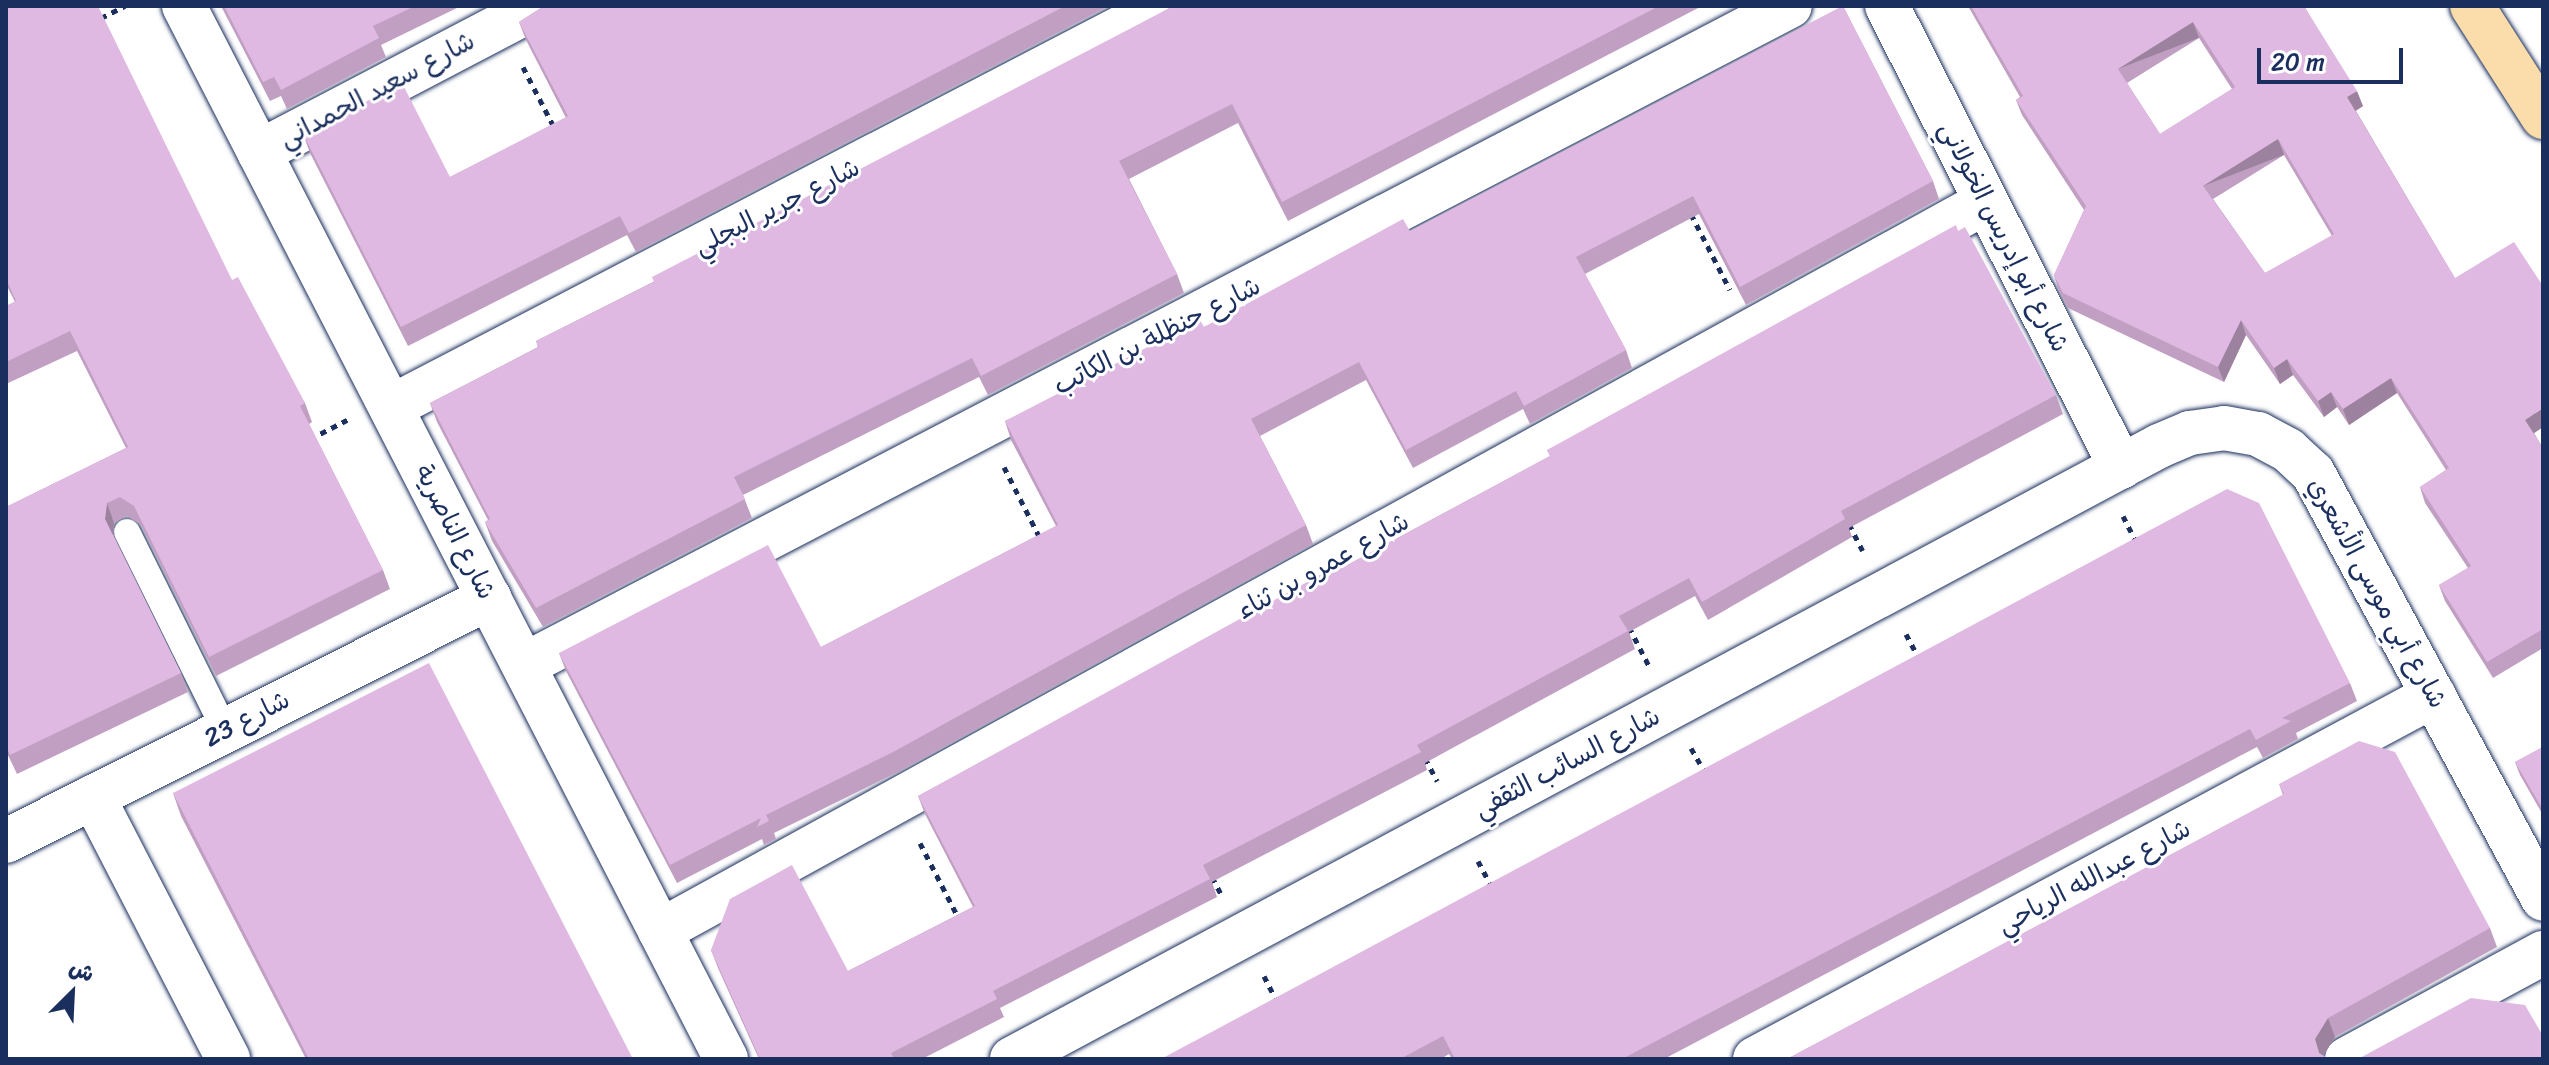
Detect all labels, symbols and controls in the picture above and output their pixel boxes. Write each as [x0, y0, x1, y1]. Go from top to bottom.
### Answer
street label: شارع سعيد الحمداني [274, 25, 480, 155]
scale bar [2261, 32, 2407, 82]
text: 20 m [2271, 41, 2325, 83]
street label: شارع أبو إدريس الخولاني [1932, 117, 2076, 357]
street label: شارع جرير البجلي [689, 152, 865, 262]
street label: شارع حنظلة بن الكاتب [1048, 270, 1266, 402]
street label: شارع الناصرية [408, 459, 502, 605]
street label: شارع أبي موسى الأشعري [2301, 472, 2453, 714]
street label: شارع عمرو بن ثناء [1231, 506, 1415, 626]
street label: شارع 23 [199, 684, 295, 754]
street label: شارع السائب الثقفي [1469, 701, 1665, 825]
street label: شارع عبدالله الرياحي [1992, 813, 2196, 941]
text: ش [63, 948, 101, 993]
north arrow [32, 953, 112, 1033]

